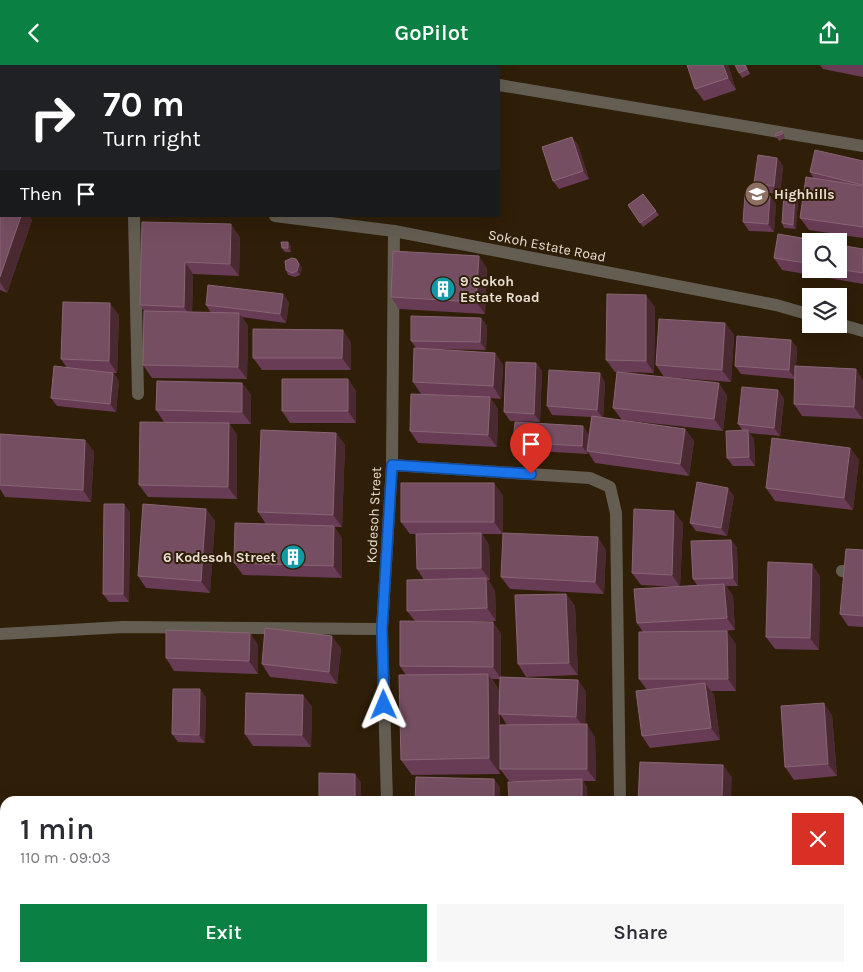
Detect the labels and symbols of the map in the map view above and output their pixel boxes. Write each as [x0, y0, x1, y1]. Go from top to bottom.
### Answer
school or university icon: Highhills [744, 181, 770, 207]
place label: Highhills [774, 186, 835, 203]
street label: Sokoh Estate Road [487, 226, 607, 266]
place label: 9 Sokoh Estate Road [460, 273, 540, 306]
building icon: 9 Sokoh Estate Road [430, 276, 456, 302]
pin [510, 423, 552, 474]
street label: Kodesoh Street [363, 466, 385, 564]
building icon: 6 Kodesoh Street [280, 544, 306, 570]
place label: 6 Kodesoh Street [163, 549, 276, 566]
position arrow [357, 678, 409, 730]

